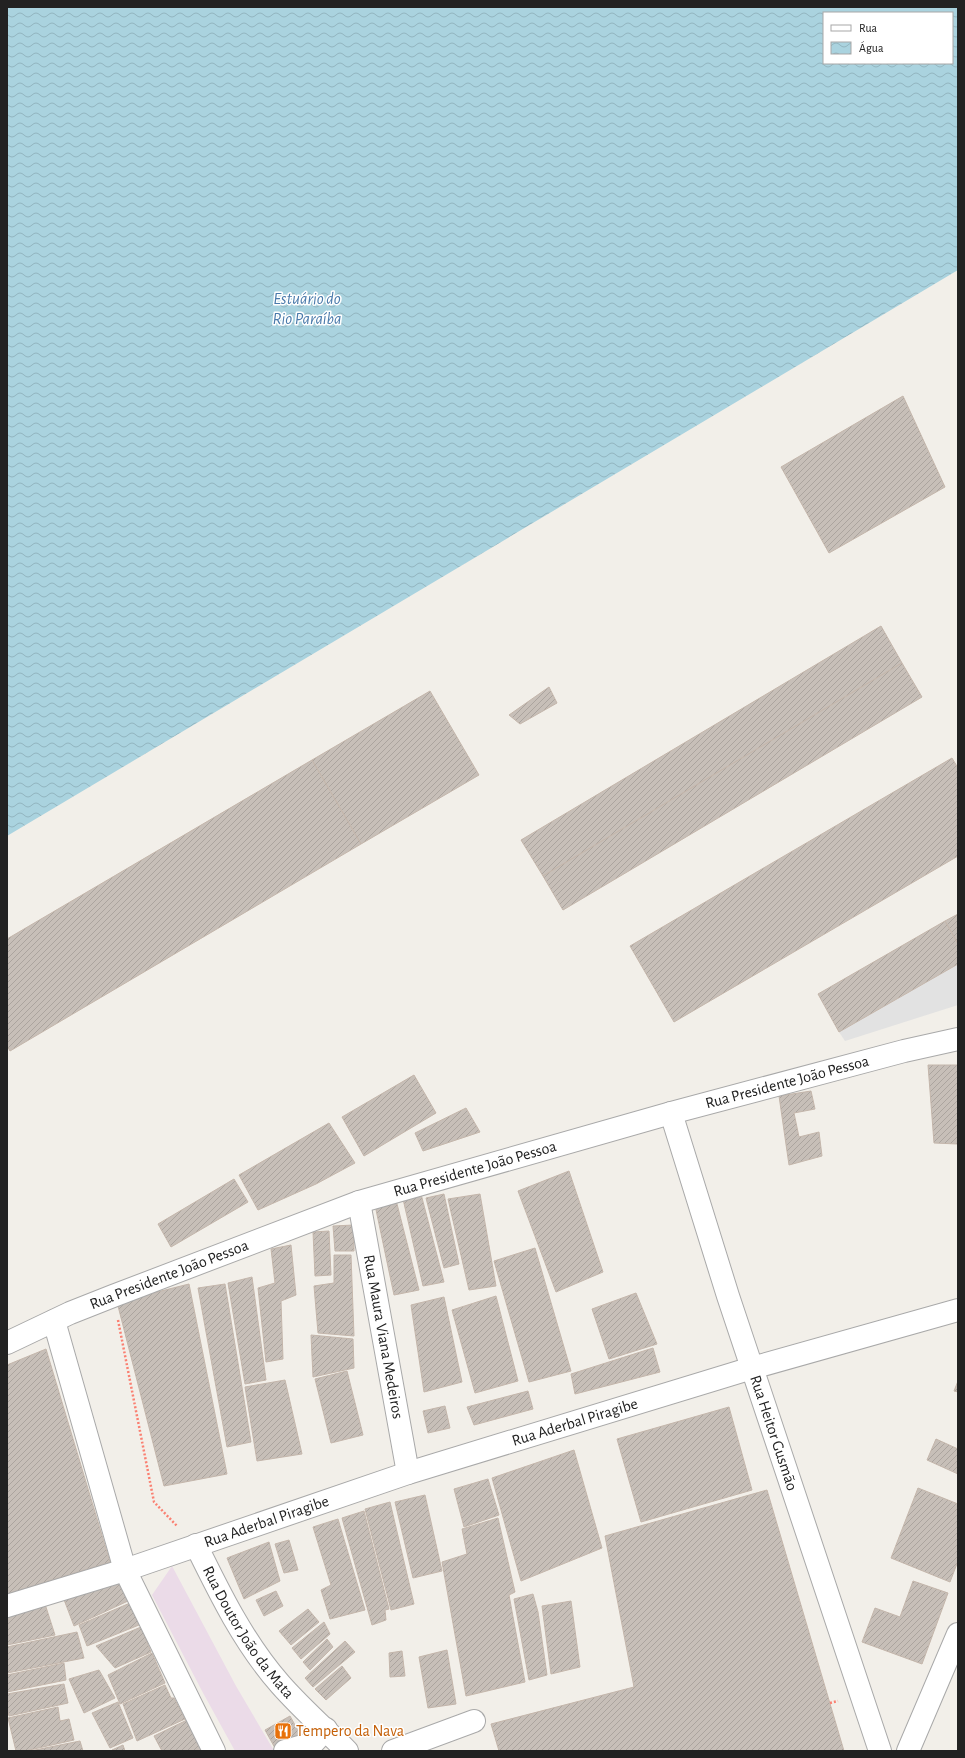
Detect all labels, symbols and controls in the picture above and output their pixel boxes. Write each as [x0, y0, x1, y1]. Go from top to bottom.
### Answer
legend [823, 12, 953, 64]
text: Rua [859, 22, 878, 34]
text: Água [859, 41, 884, 54]
water label: Estuário do Rio Paraíba [272, 290, 342, 327]
street label: Rua Presidente João Pessoa [704, 1053, 871, 1112]
street label: Rua Presidente João Pessoa [392, 1138, 558, 1200]
street label: Rua Presidente João Pessoa [87, 1237, 251, 1312]
street label: Rua Maura Viana Medeiros [361, 1254, 406, 1420]
street label: Rua Heitor Gusmão [747, 1373, 800, 1493]
street label: Rua Aderbal Piragibe [510, 1395, 640, 1449]
street label: Rua Aderbal Piragibe [202, 1493, 331, 1550]
street label: Rua Doutor João da Mata [200, 1564, 297, 1702]
restaurant icon: Tempero da Nava [273, 1721, 293, 1741]
place label: Tempero da Nava [296, 1723, 404, 1739]

